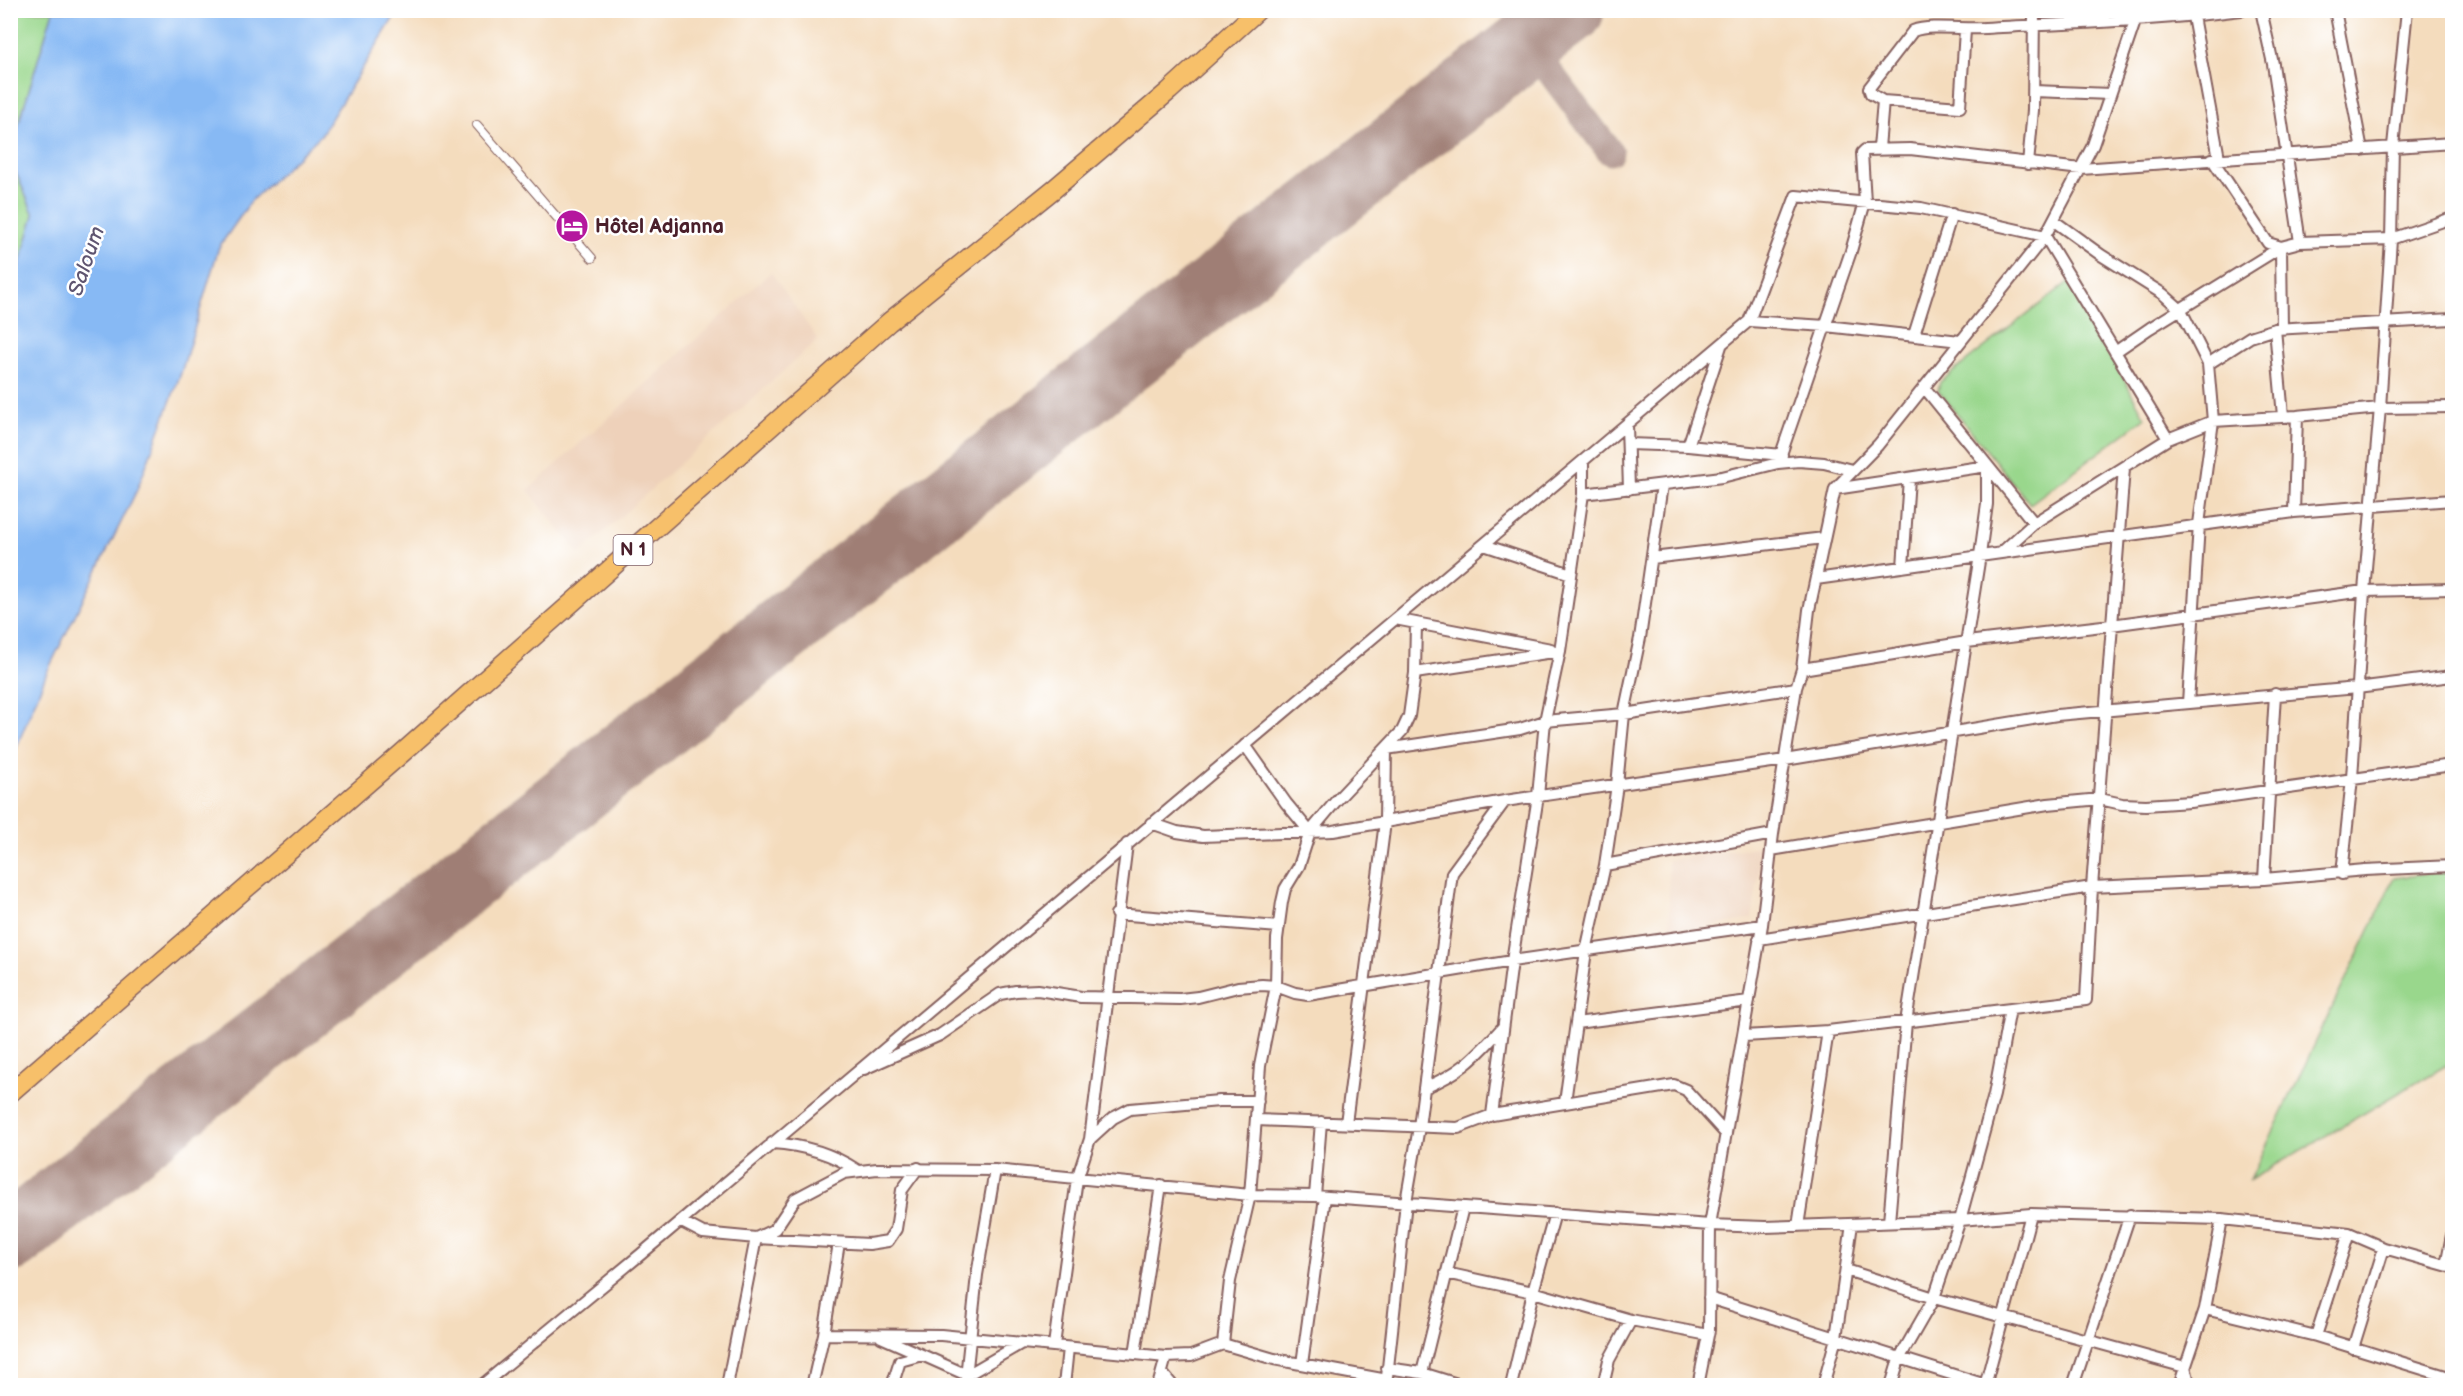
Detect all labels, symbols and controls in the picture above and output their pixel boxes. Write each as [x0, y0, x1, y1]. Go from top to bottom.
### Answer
hotel icon: Hôtel Adjanna [554, 208, 590, 244]
place label: Hôtel Adjanna [595, 215, 724, 239]
water label: Saloum [63, 223, 110, 299]
road number: N 1 [614, 535, 652, 565]

